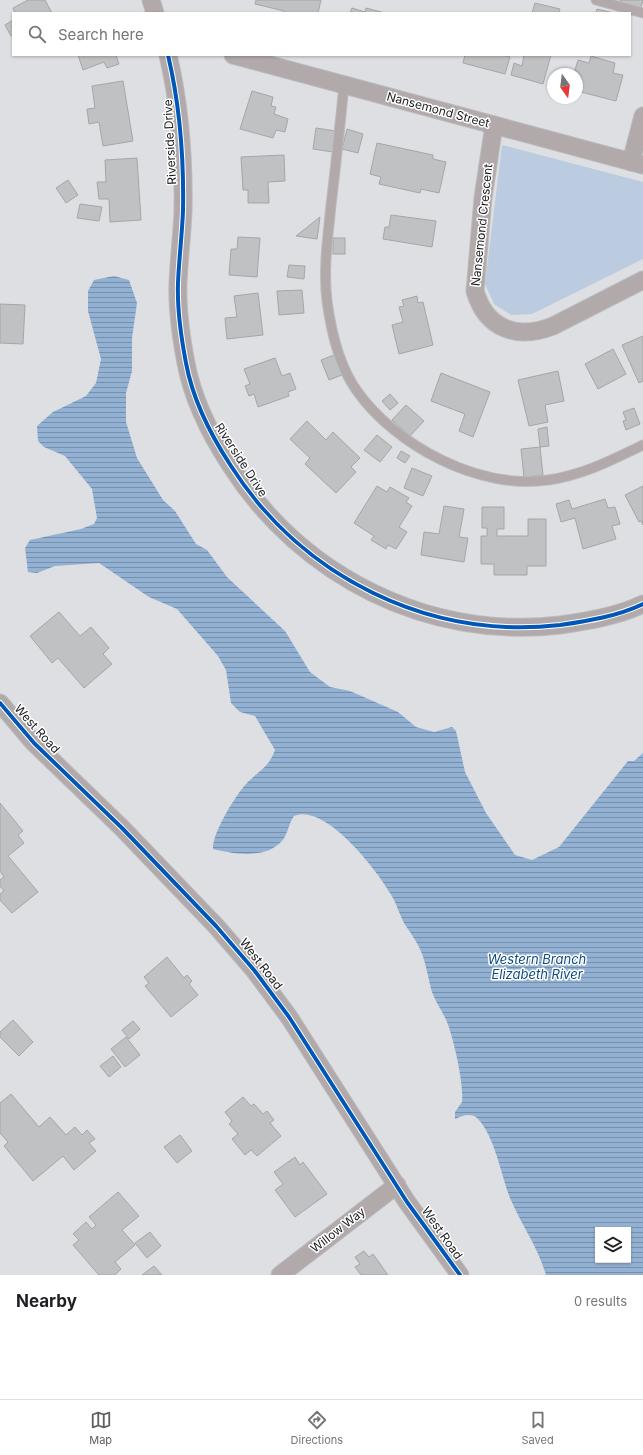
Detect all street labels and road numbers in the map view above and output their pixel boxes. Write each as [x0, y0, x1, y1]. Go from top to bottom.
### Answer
street label: Nansemond Street [385, 89, 491, 130]
street label: Riverside Drive [160, 99, 179, 185]
street label: Nansemond Crescent [468, 163, 495, 287]
street label: Riverside Drive [212, 420, 271, 500]
street label: West Road [11, 701, 63, 756]
street label: West Road [237, 935, 286, 992]
street label: Willow Way [307, 1203, 368, 1256]
street label: West Road [419, 1204, 466, 1262]

